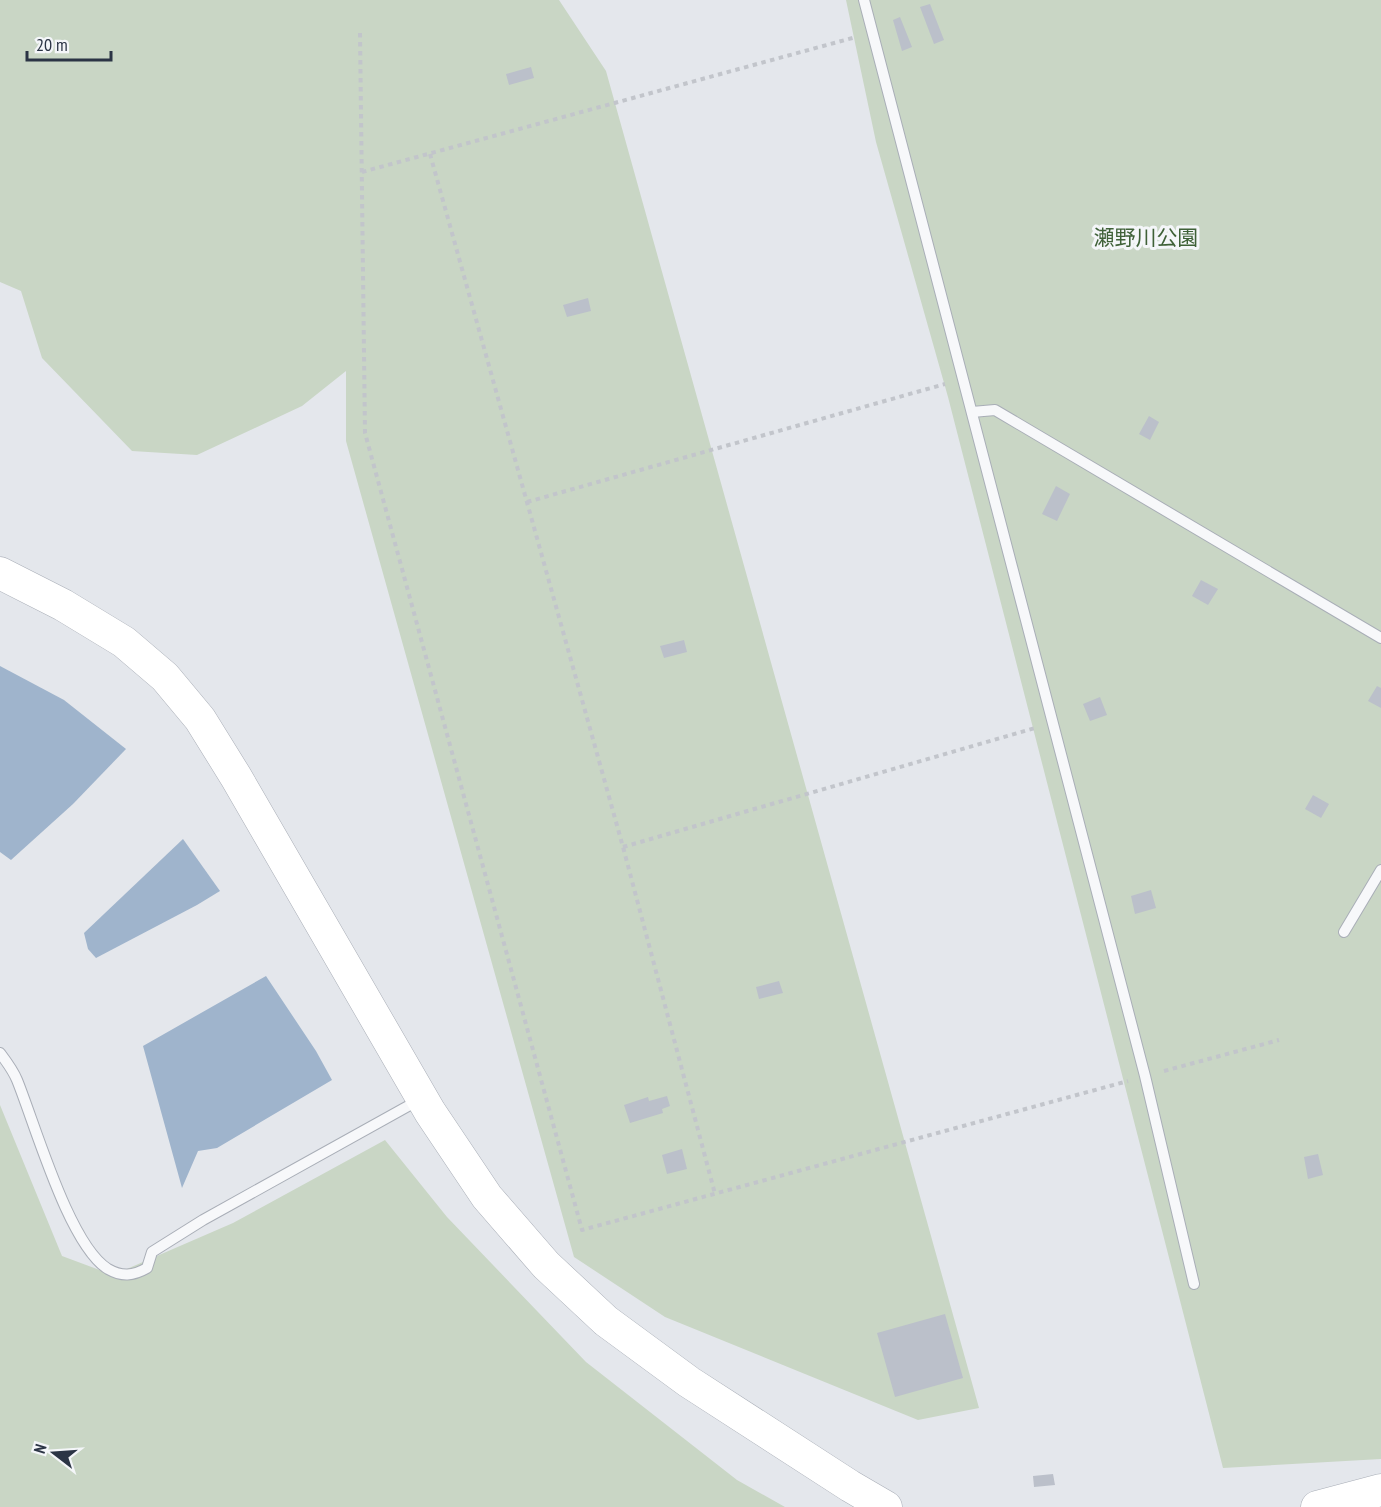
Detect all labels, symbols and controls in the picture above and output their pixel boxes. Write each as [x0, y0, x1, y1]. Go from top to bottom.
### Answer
scale bar [27, 24, 111, 62]
text: 20 m [36, 33, 68, 56]
park label: 瀬野川公園 [1094, 224, 1199, 251]
north arrow [24, 1423, 84, 1483]
text: N [29, 1442, 50, 1456]

